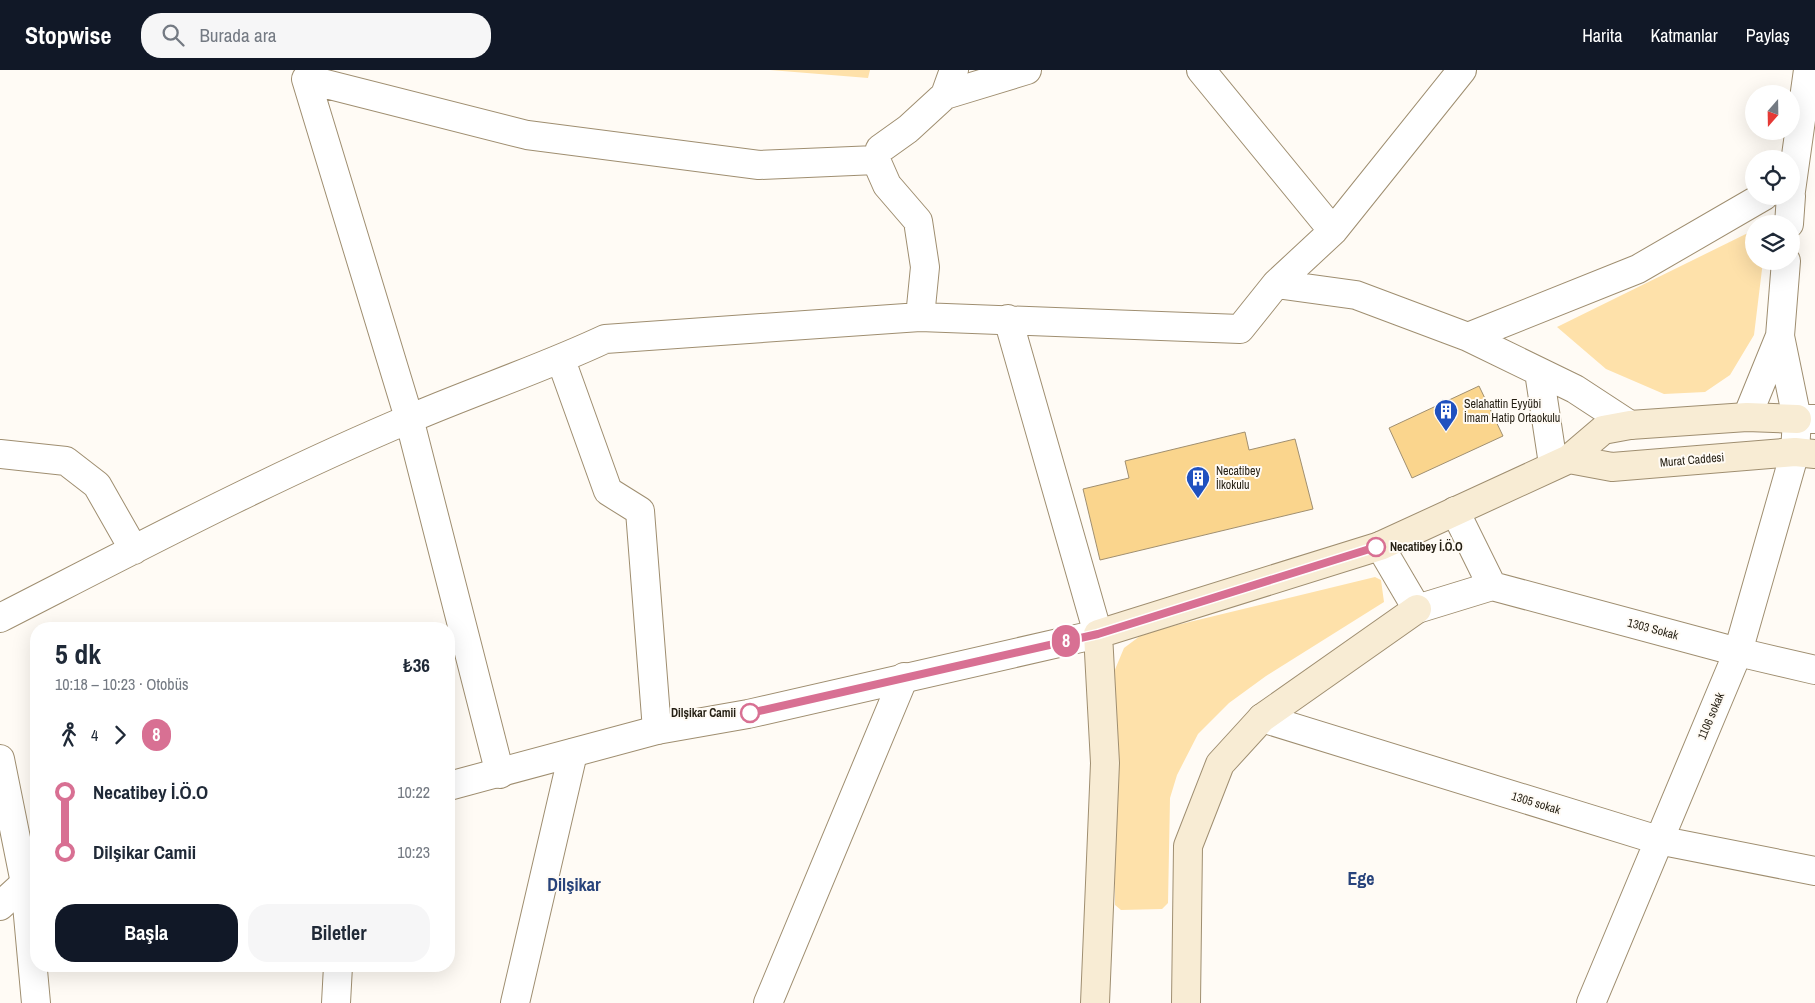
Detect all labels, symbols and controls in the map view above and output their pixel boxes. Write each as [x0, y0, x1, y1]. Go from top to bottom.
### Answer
search box [141, 13, 491, 58]
text: Stopwise [25, 19, 111, 51]
icon: search [159, 21, 187, 49]
text: Burada ara [199, 22, 277, 48]
text: Harita [1582, 23, 1622, 48]
text: Katmanlar [1650, 23, 1718, 48]
text: Paylaş [1746, 23, 1790, 48]
north arrow [1745, 85, 1800, 140]
map controls [1745, 85, 1800, 270]
button: locate [1745, 150, 1800, 205]
button: layers [1745, 215, 1800, 270]
place label: Selahattin Eyyübi İmam Hatip Ortaokulu [1464, 396, 1560, 426]
building icon: Selahattin Eyyübi İmam Hatip Ortaokulu [1433, 398, 1459, 432]
street label: Murat Caddesi [1659, 449, 1725, 471]
place label: Necatibey İlkokulu [1216, 463, 1260, 493]
building icon: Necatibey İlkokulu [1185, 465, 1211, 499]
marker: Necatibey İ.Ö.O [1366, 537, 1386, 557]
place label: Necatibey İ.Ö.O [1390, 538, 1463, 555]
street label: 1303 Sokak [1626, 615, 1680, 643]
line badge: 8 [1050, 625, 1082, 657]
text: 8 [1062, 628, 1070, 653]
text: 5 dk [55, 635, 101, 673]
text: ₺36 [403, 652, 430, 678]
text: 10:18 – 10:23 · Otobüs [55, 673, 189, 695]
street label: 1106 sokak [1694, 690, 1728, 742]
marker: Dilşikar Camii [740, 703, 760, 723]
place label: Dilşikar Camii [671, 705, 736, 721]
icon: walk [55, 721, 83, 749]
icon: forward [106, 721, 134, 749]
text: 8 [152, 722, 161, 747]
text: 4 [91, 724, 98, 746]
text: Necatibey İ.Ö.O [93, 779, 208, 805]
text: 10:22 [397, 781, 430, 803]
street label: 1305 sokak [1510, 788, 1562, 818]
text: Dilşikar Camii [93, 839, 196, 865]
text: 10:23 [397, 841, 430, 863]
district label: Ege [1347, 866, 1375, 891]
district label: Dilşikar [547, 872, 601, 897]
button: Başla [55, 904, 238, 962]
button: Biletler [248, 904, 430, 962]

